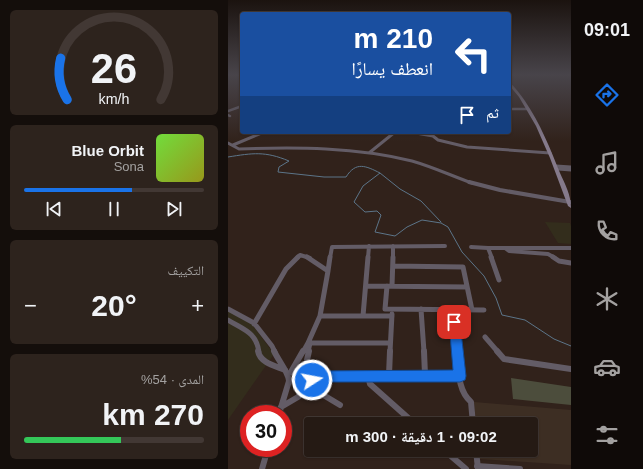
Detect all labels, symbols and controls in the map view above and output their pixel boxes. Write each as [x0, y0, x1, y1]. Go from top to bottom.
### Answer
text: 09:01 [584, 20, 630, 40]
text: 210 m [354, 23, 433, 54]
icon: left [447, 28, 499, 80]
text: 26 [91, 45, 137, 92]
text: انعطف يسارًا [351, 59, 433, 79]
icon: directions [593, 81, 621, 109]
text: km/h [99, 91, 130, 107]
icon: arrive [456, 104, 478, 126]
text: ثم [486, 104, 499, 121]
text: Blue Orbit [71, 142, 144, 159]
icon: music [593, 149, 621, 177]
text: Sona [114, 159, 144, 174]
icon: previous [43, 198, 65, 220]
icon: pause [103, 198, 125, 220]
icon: next [163, 198, 185, 220]
icon: phone [593, 217, 621, 245]
text: التكييف [168, 263, 204, 278]
icon: climate [593, 285, 621, 313]
text: 20° [91, 289, 137, 322]
text: − [24, 293, 37, 318]
text: + [191, 293, 204, 318]
pin [437, 305, 471, 339]
icon: arrive [443, 311, 465, 333]
icon: car [593, 353, 621, 381]
position arrow [291, 359, 333, 401]
text: المدى · 54% [141, 372, 204, 387]
text: 270 km [102, 398, 204, 431]
speed limit sign: 30 [240, 405, 292, 457]
icon: filters [593, 421, 621, 449]
text: 09:02 · 1 دقيقة · 300 m [345, 428, 497, 445]

